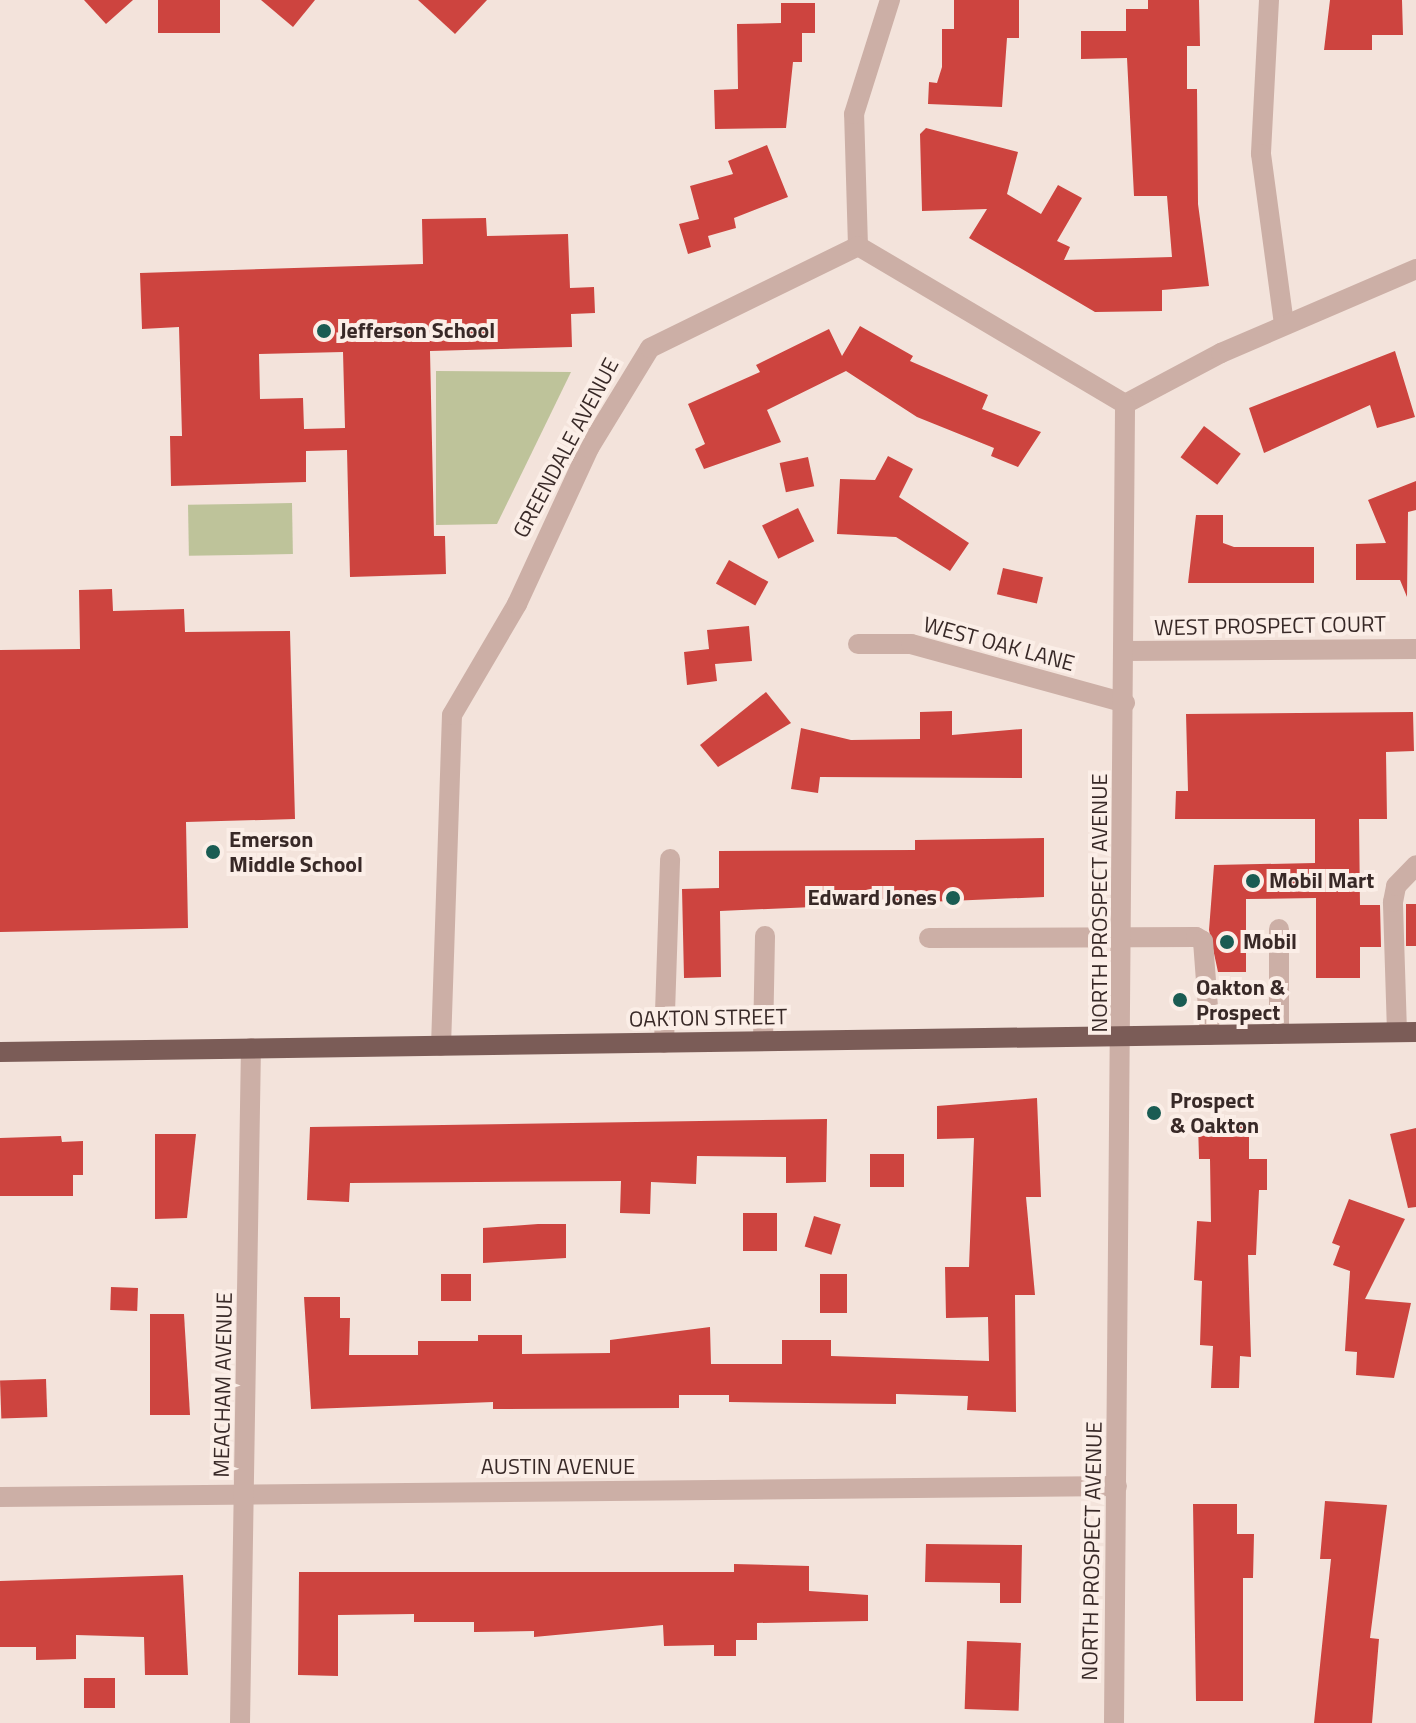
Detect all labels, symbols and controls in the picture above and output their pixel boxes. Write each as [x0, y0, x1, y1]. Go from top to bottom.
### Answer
place label: Jefferson School [340, 318, 495, 344]
marker: Jefferson School [315, 322, 333, 340]
street label: GREENDALE AVENUE [508, 354, 624, 542]
street label: WEST OAK LANE [921, 611, 1077, 677]
street label: WEST PROSPECT COURT [1154, 611, 1386, 641]
street label: NORTH PROSPECT AVENUE [1087, 773, 1113, 1033]
place label: Emerson Middle School [229, 826, 363, 878]
marker: Emerson Middle School [204, 843, 222, 861]
place label: Mobil Mart [1269, 868, 1374, 894]
marker: Mobil Mart [1244, 872, 1262, 890]
place label: Edward Jones [808, 885, 937, 911]
marker: Edward Jones [944, 889, 962, 907]
place label: Mobil [1243, 929, 1297, 955]
marker: Mobil [1218, 933, 1236, 951]
place label: Oakton & Prospect [1196, 974, 1285, 1026]
marker: Oakton & Prospect [1171, 991, 1189, 1009]
street label: OAKTON STREET [629, 1003, 787, 1033]
place label: Prospect & Oakton [1170, 1087, 1259, 1138]
marker: Prospect & Oakton [1145, 1104, 1163, 1122]
street label: MEACHAM AVENUE [208, 1292, 238, 1478]
street label: NORTH PROSPECT AVENUE [1077, 1421, 1107, 1681]
street label: AUSTIN AVENUE [481, 1454, 635, 1480]

